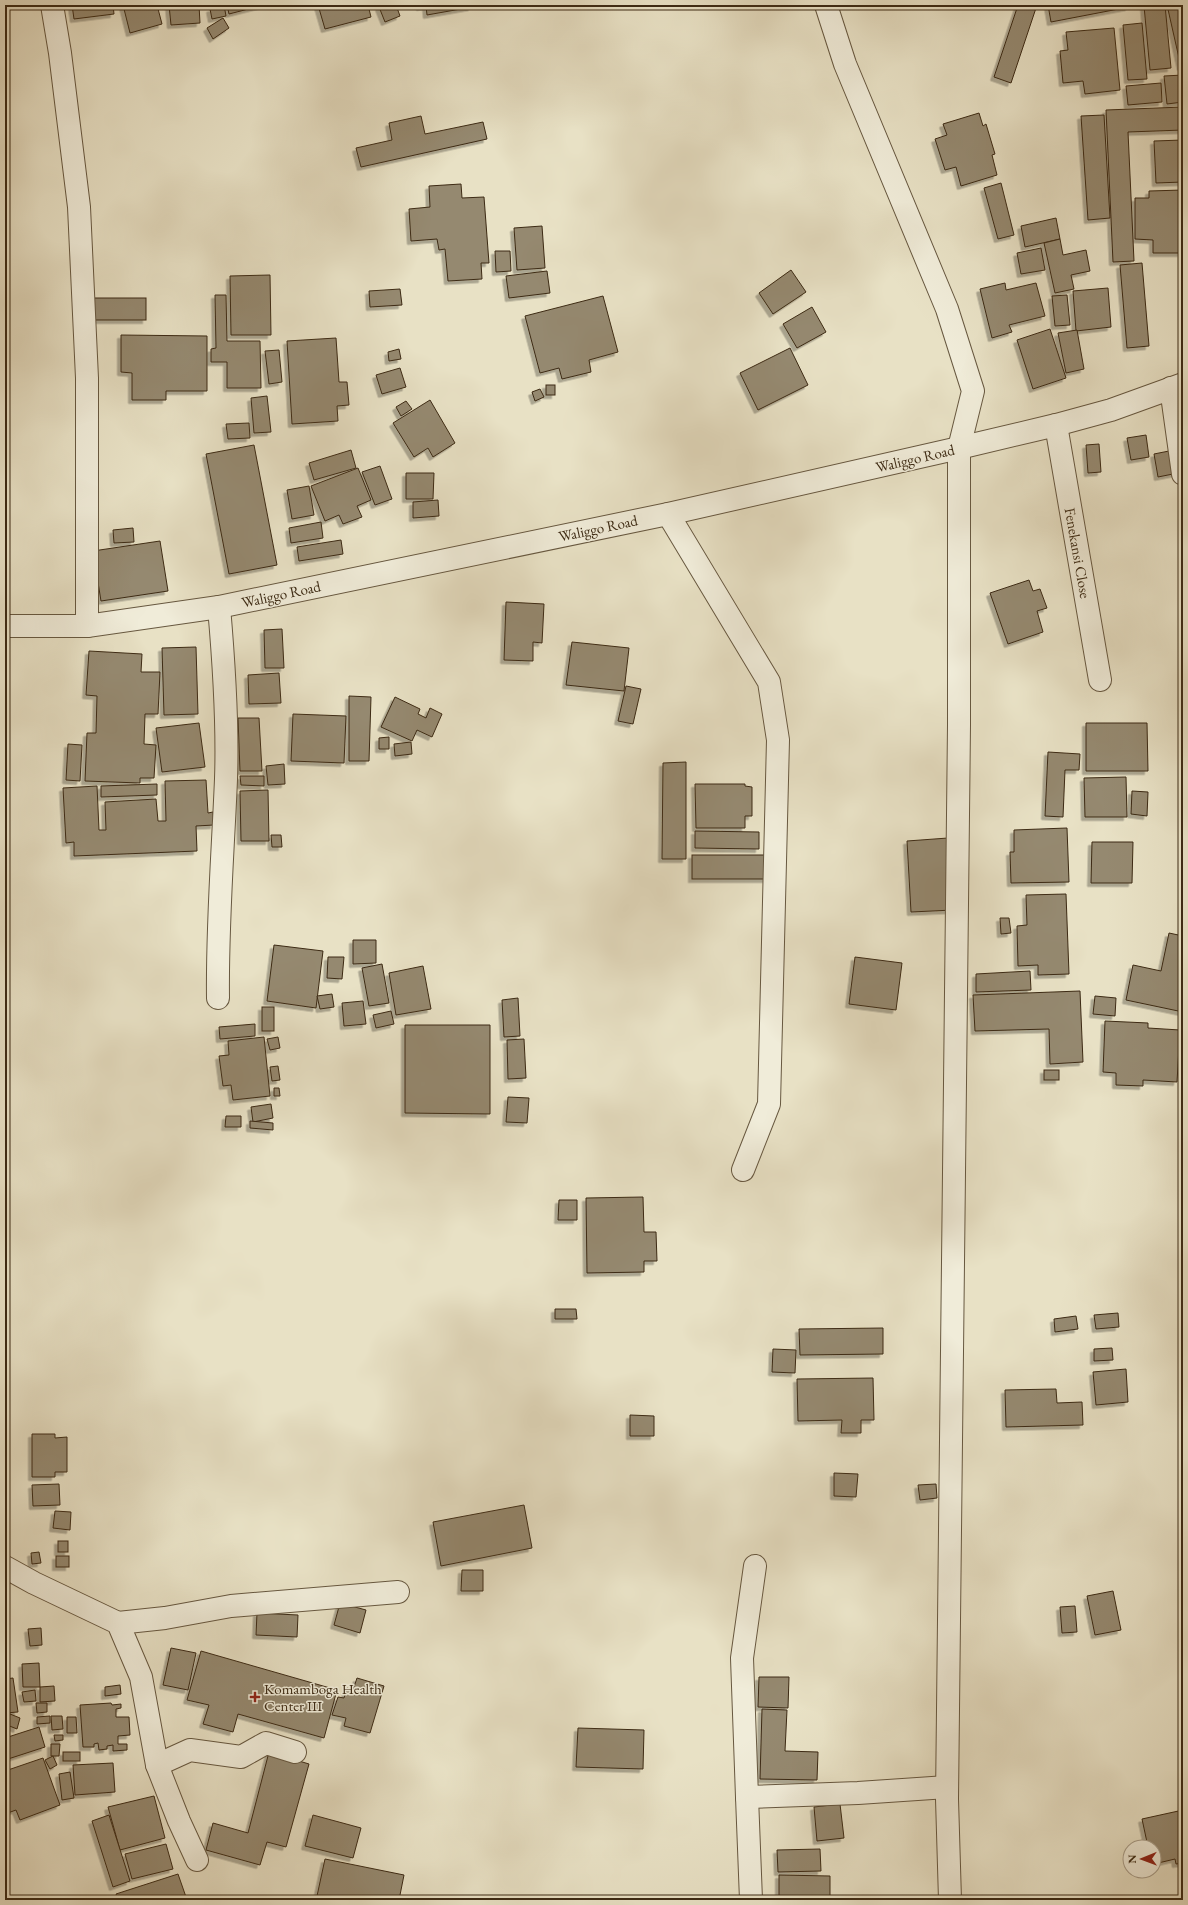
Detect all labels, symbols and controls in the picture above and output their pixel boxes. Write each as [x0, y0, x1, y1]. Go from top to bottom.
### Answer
street label: Waliggo Road [874, 440, 957, 476]
street label: Fenekansi Close [1061, 506, 1095, 600]
street label: Waliggo Road [557, 510, 640, 546]
street label: Waliggo Road [240, 576, 323, 612]
place label: Komamboga Health Center III [264, 1679, 382, 1715]
marker: Komamboga Health Center III [249, 1691, 261, 1703]
north arrow [1122, 1839, 1162, 1879]
text: N [1125, 1855, 1139, 1864]

